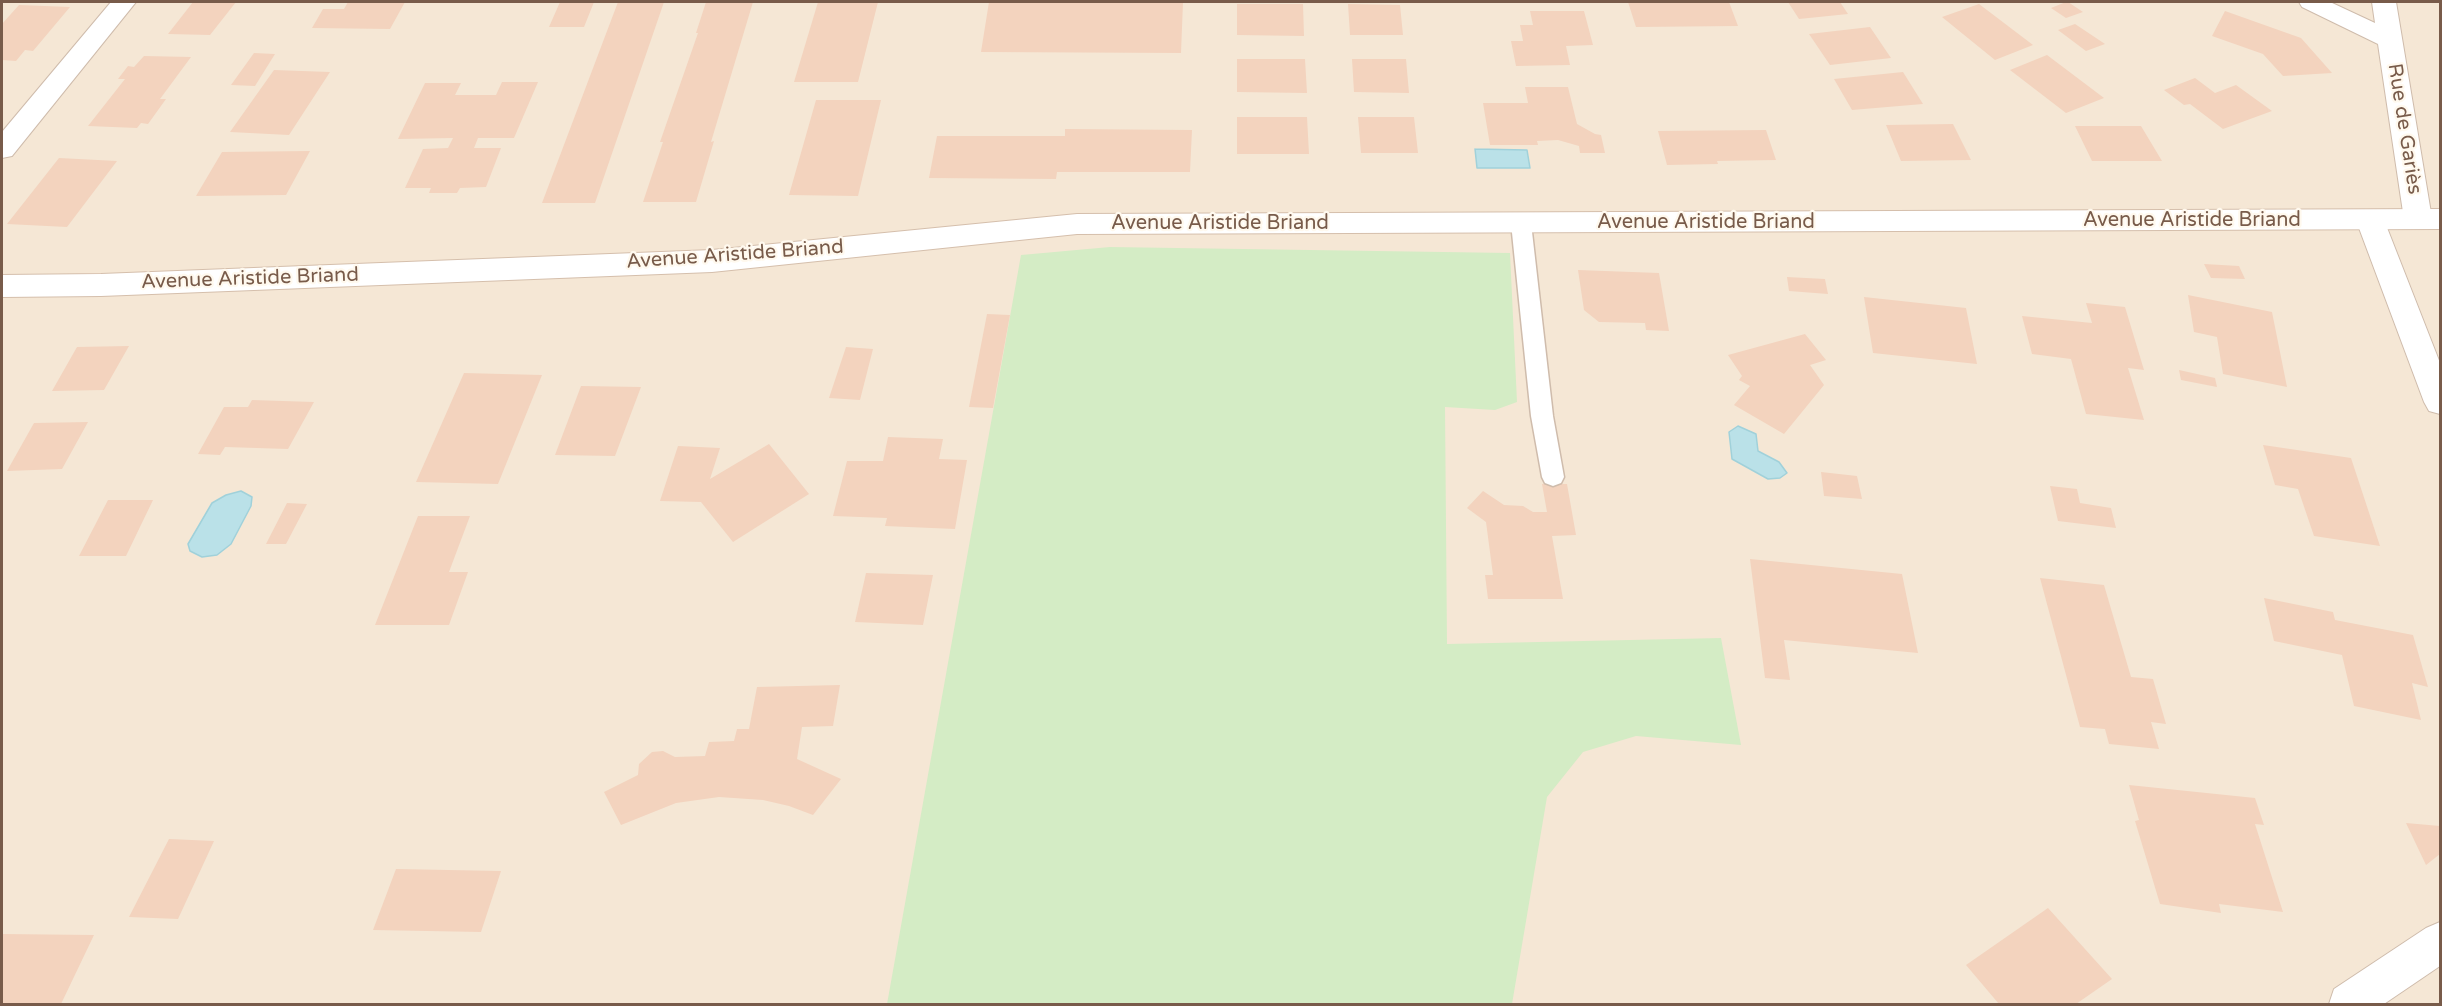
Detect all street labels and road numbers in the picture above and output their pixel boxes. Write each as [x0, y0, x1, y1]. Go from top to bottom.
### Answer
street label: Rue de Gariès [2382, 62, 2426, 196]
street label: Avenue Aristide Briand [2083, 209, 2301, 233]
street label: Avenue Aristide Briand [1597, 211, 1815, 235]
street label: Avenue Aristide Briand [1111, 212, 1329, 236]
street label: Avenue Aristide Briand [625, 235, 845, 275]
street label: Avenue Aristide Briand [141, 263, 359, 295]

